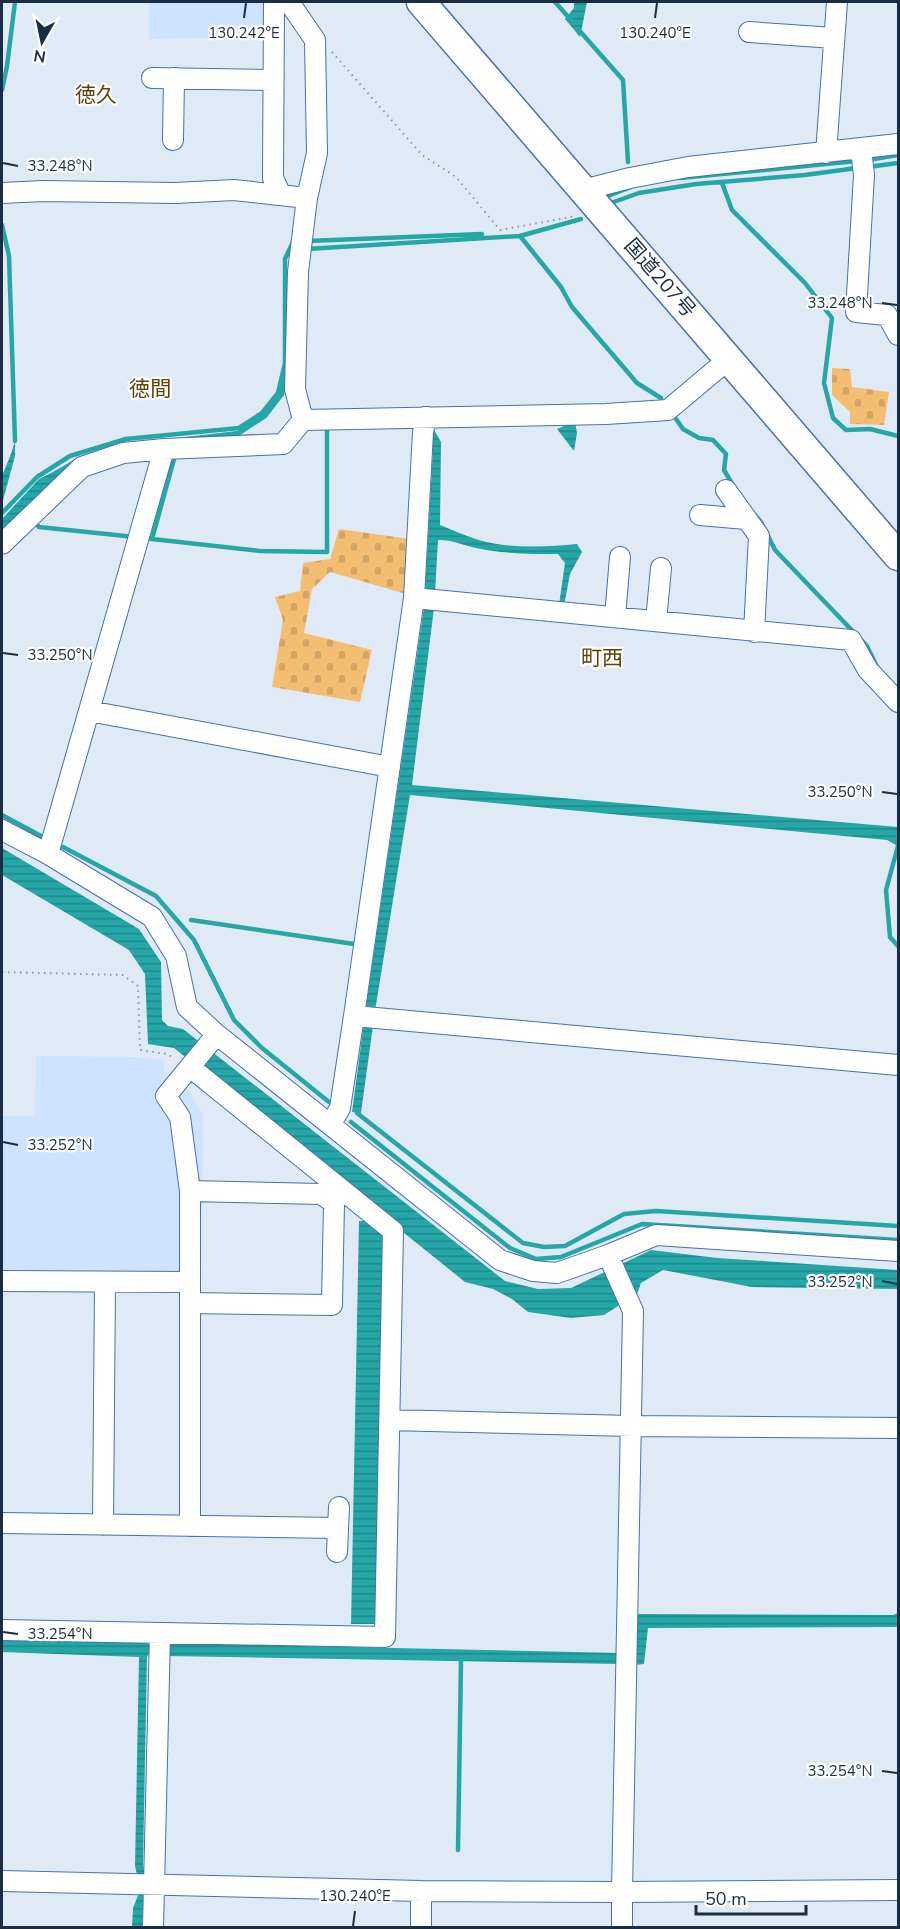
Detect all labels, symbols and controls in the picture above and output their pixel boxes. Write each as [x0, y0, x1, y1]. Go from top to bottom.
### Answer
north arrow [12, 12, 72, 72]
text: 130.242°E [208, 23, 280, 43]
text: 130.240°E [619, 23, 691, 43]
text: N [32, 44, 47, 68]
district label: 徳久 [75, 81, 117, 109]
text: 33.248°N [27, 156, 93, 176]
street label: 国道207号 [618, 233, 702, 323]
text: 33.248°N [807, 293, 873, 313]
district label: 徳間 [129, 375, 171, 403]
district label: 町西 [581, 644, 623, 672]
text: 33.250°N [27, 645, 93, 665]
text: 33.250°N [807, 782, 873, 802]
text: 33.252°N [27, 1135, 93, 1155]
text: 33.252°N [807, 1272, 873, 1292]
text: 33.254°N [27, 1624, 93, 1644]
text: 33.254°N [807, 1761, 873, 1781]
scale bar [696, 1878, 806, 1916]
text: 130.240°E [319, 1886, 391, 1906]
text: 50 m [705, 1887, 747, 1911]

